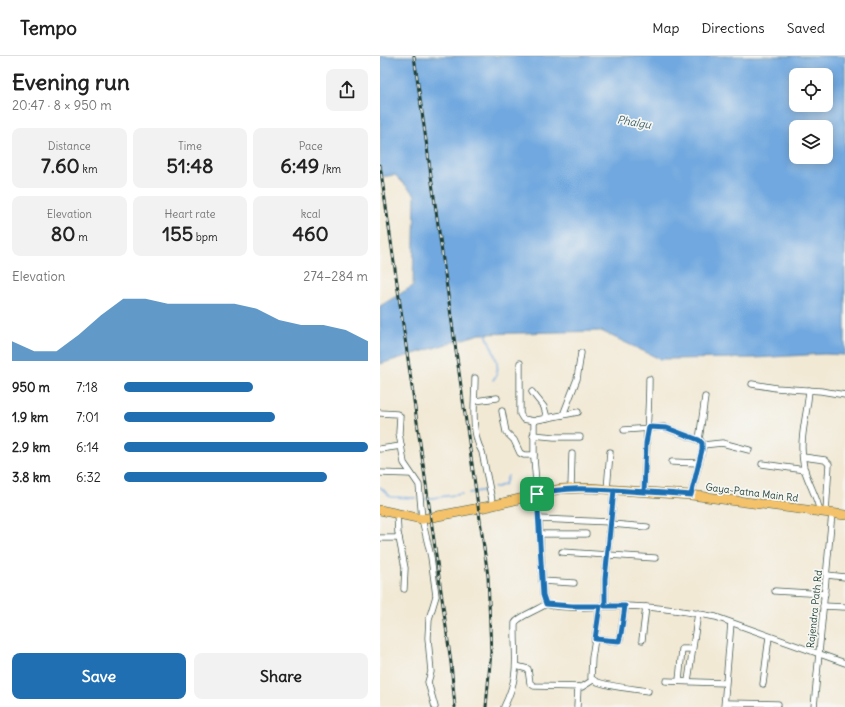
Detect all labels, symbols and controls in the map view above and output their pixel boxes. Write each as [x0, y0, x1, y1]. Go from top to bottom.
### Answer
text: Tempo [20, 16, 77, 40]
text: Map [652, 19, 679, 37]
text: Directions [701, 19, 765, 37]
text: Saved [787, 19, 825, 37]
text: Evening run [12, 68, 130, 96]
map controls [789, 68, 833, 164]
button: locate [789, 68, 833, 112]
button: share [326, 69, 368, 111]
text: 20:47 · 8 × 950 m [12, 97, 112, 114]
water label: Phalgu [616, 112, 653, 132]
button: layers [789, 120, 833, 164]
text: Distance [48, 139, 91, 153]
text: Time [178, 139, 202, 153]
text: Pace [299, 139, 323, 153]
text: 7.60 [41, 153, 80, 178]
text: 51:48 [166, 153, 214, 178]
text: 6:49 [280, 153, 319, 178]
text: km [80, 162, 98, 176]
text: /km [319, 162, 341, 176]
text: Elevation [47, 207, 92, 221]
text: Heart rate [164, 207, 216, 221]
text: kcal [301, 207, 321, 221]
text: 80 [51, 221, 76, 246]
text: 155 [162, 221, 193, 246]
text: 460 [293, 221, 329, 246]
text: m [76, 230, 88, 244]
text: bpm [193, 230, 218, 244]
text: Elevation [12, 268, 65, 285]
text: 274–284 m [303, 268, 368, 285]
text: 950 m [12, 379, 50, 396]
text: 7:18 [76, 379, 98, 396]
text: 1.9 km [12, 409, 48, 426]
text: 7:01 [76, 409, 99, 426]
text: 2.9 km [12, 439, 50, 456]
text: 6:14 [76, 439, 99, 456]
text: 3.8 km [12, 469, 51, 486]
text: 6:32 [76, 469, 101, 486]
pin [520, 477, 554, 511]
street label: Gaya-Patna Main Rd [705, 480, 799, 505]
icon: arrive [526, 483, 548, 505]
street label: Rajendra Path Rd [804, 569, 825, 649]
button: Save [12, 653, 186, 699]
button: Share [194, 653, 368, 699]

